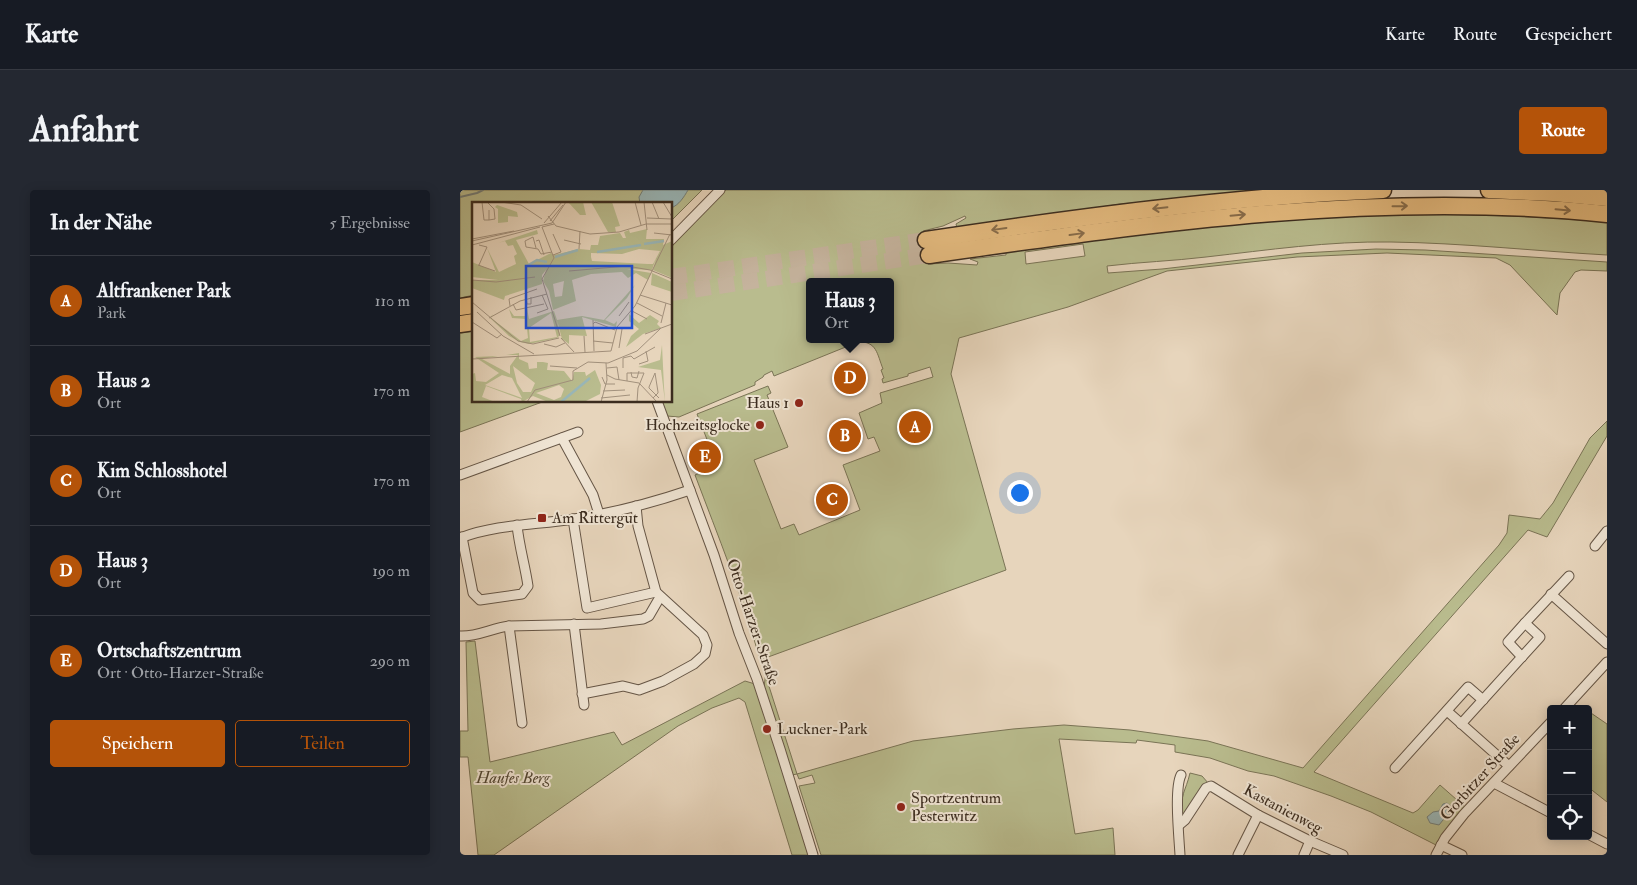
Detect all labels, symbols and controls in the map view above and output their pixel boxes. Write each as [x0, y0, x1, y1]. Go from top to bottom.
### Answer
text: Karte [25, 19, 78, 50]
text: Karte [1385, 23, 1425, 46]
text: Route [1453, 23, 1497, 46]
text: Gespeichert [1525, 23, 1612, 46]
button: Route [1519, 107, 1607, 154]
text: Anfahrt [30, 108, 139, 152]
one-way arrow [1392, 201, 1408, 211]
inset map [472, 202, 672, 402]
one-way arrow [1153, 203, 1169, 212]
one-way arrow [1554, 205, 1570, 215]
text: In der Nähe [50, 209, 152, 236]
one-way arrow [1230, 211, 1246, 220]
text: 5 Ergebnisse [330, 213, 410, 233]
one-way arrow [992, 224, 1008, 234]
one-way arrow [1068, 229, 1084, 239]
popup [806, 278, 894, 343]
text: Altfrankener Park [97, 279, 231, 303]
text: Haus 3 [824, 289, 876, 313]
text: A [61, 291, 71, 311]
text: 110 m [375, 291, 410, 311]
text: Park [97, 303, 126, 323]
text: Ort [824, 313, 849, 333]
pin: D [834, 359, 866, 397]
text: Haus 2 [97, 369, 150, 393]
text: B [61, 381, 71, 401]
text: 170 m [373, 381, 410, 401]
text: Ort [97, 393, 121, 413]
place label: Haus 1 [746, 393, 789, 413]
marker: Haus 1 [793, 397, 805, 409]
pin: A [899, 408, 931, 446]
place label: Hochzeitsglocke [645, 415, 750, 435]
pin: B [829, 417, 861, 455]
marker: Hochzeitsglocke [754, 419, 766, 431]
pin: E [689, 438, 721, 476]
text: Kim Schlosshotel [97, 459, 227, 483]
text: C [60, 471, 72, 491]
text: 170 m [373, 471, 410, 491]
your location [1007, 480, 1033, 506]
pin: C [816, 481, 848, 519]
text: Ort [97, 483, 121, 503]
place label: Am Rittergut [551, 508, 638, 528]
marker: Am Rittergut [536, 512, 548, 524]
text: Haus 3 [97, 549, 148, 573]
street label: Otto-Harzer-Straße [722, 556, 784, 688]
text: D [59, 561, 73, 581]
text: 190 m [372, 561, 410, 581]
text: Ort [97, 573, 121, 593]
text: Ortschaftszentrum [97, 639, 241, 663]
text: E [60, 651, 72, 671]
text: 290 m [370, 651, 410, 671]
text: Ort · Otto-Harzer-Straße [97, 663, 264, 683]
map controls [1547, 705, 1592, 840]
button: + [1547, 705, 1592, 750]
place label: Luckner-Park [777, 719, 868, 739]
button: Speichern [50, 720, 225, 767]
button: Teilen [235, 720, 410, 767]
marker: Luckner-Park [761, 723, 773, 735]
street label: Gorbitzer Straße [1436, 729, 1524, 825]
button: − [1547, 750, 1592, 795]
park label: Haufes Berg [475, 768, 551, 788]
street label: Kastanienweg [1240, 780, 1327, 839]
place label: Sportzentrum Pesterwitz [911, 788, 1002, 826]
button: locate [1547, 795, 1592, 840]
marker: Sportzentrum Pesterwitz [895, 801, 907, 813]

